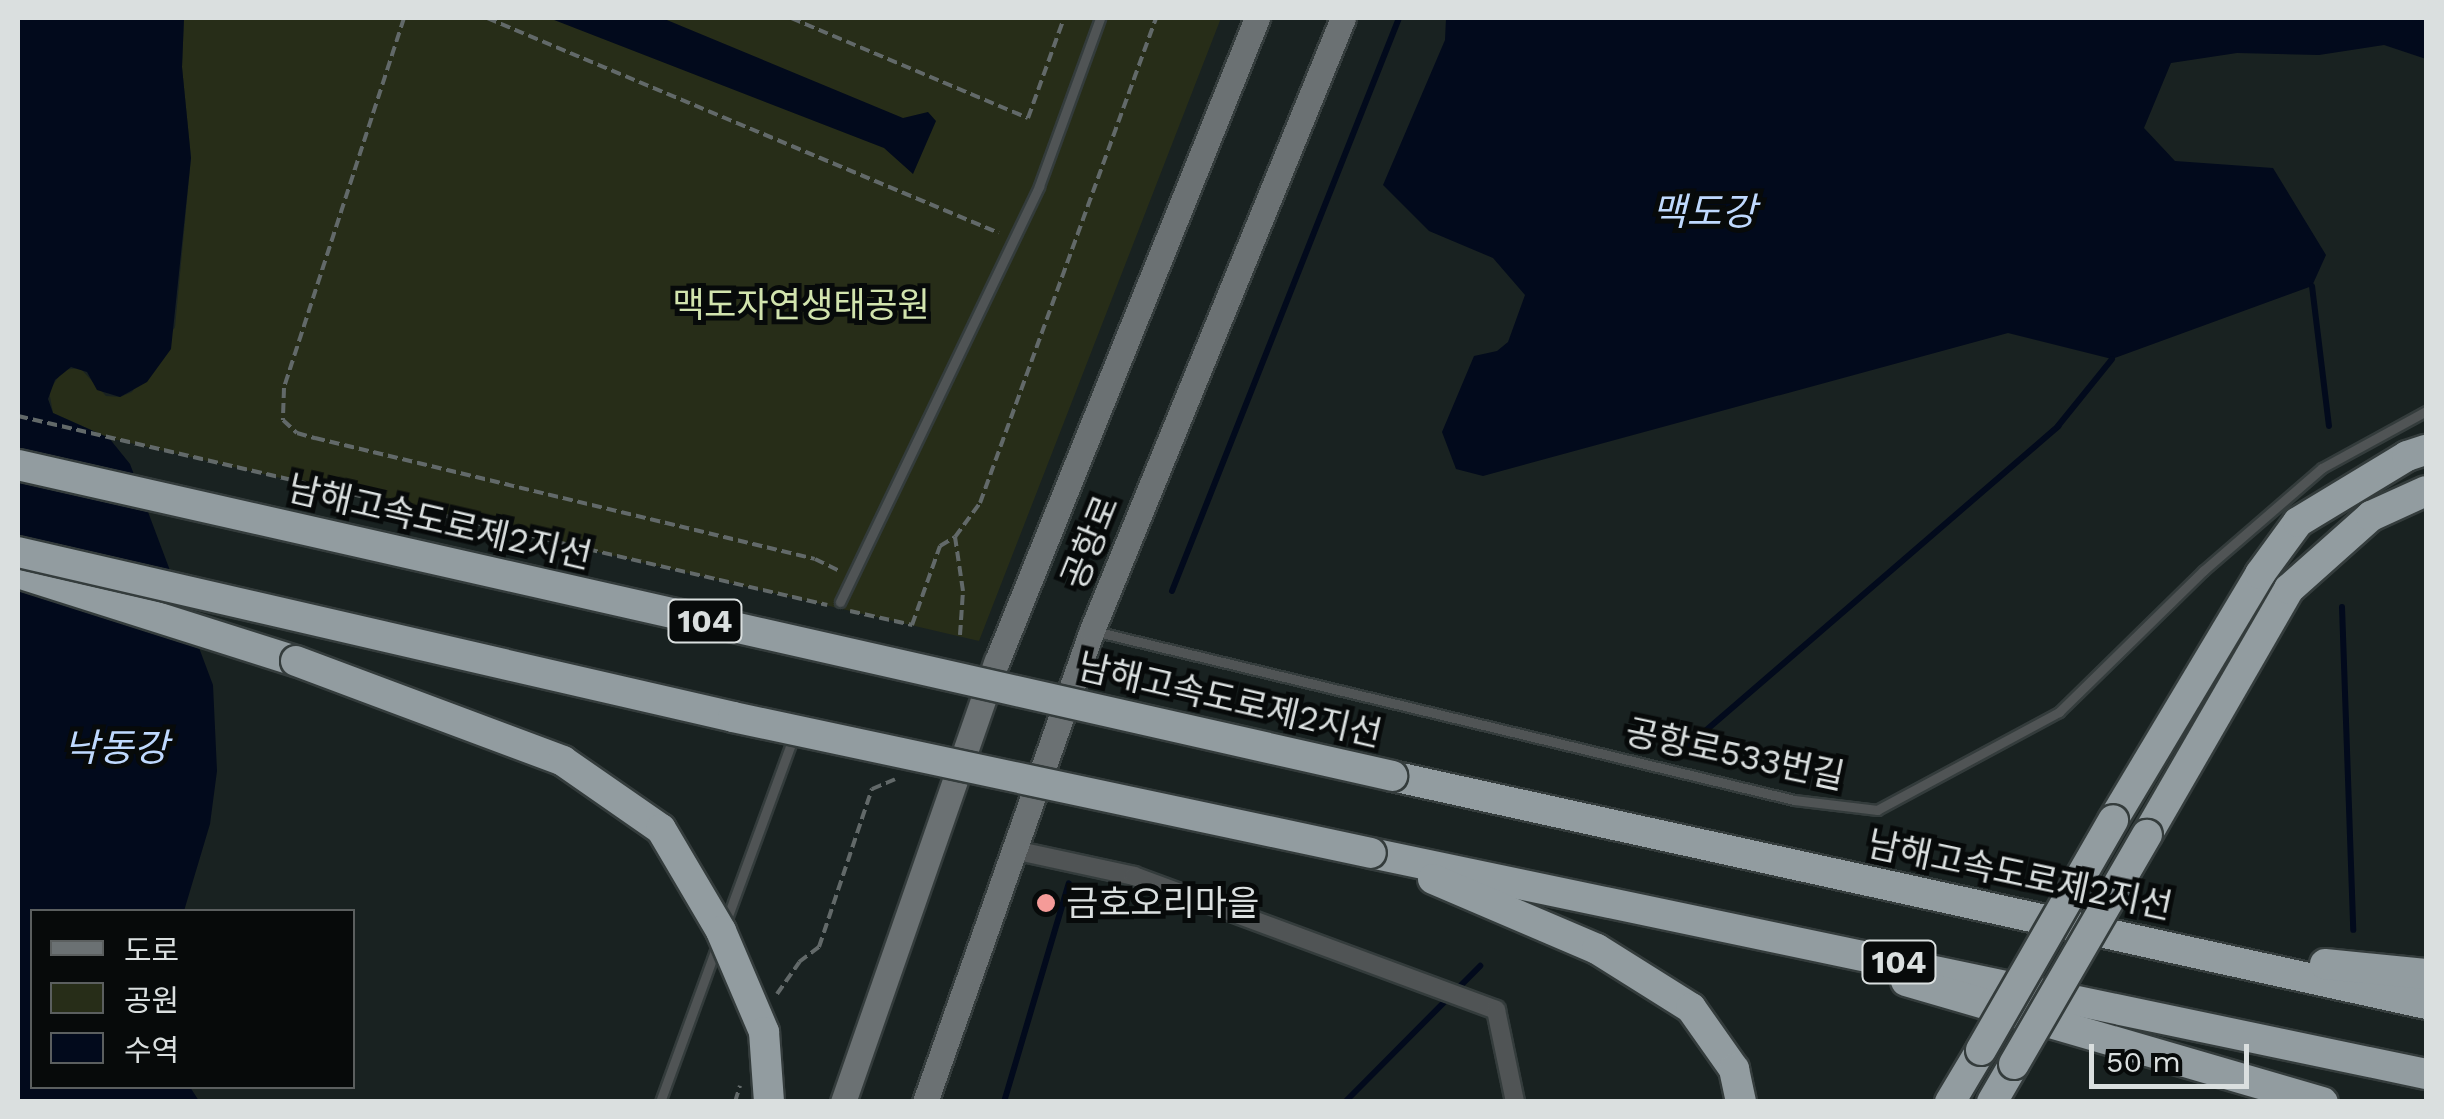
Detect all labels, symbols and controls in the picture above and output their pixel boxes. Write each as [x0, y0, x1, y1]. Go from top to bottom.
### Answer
water label: 맥도강 [1652, 190, 1756, 236]
park label: 맥도자연생태공원 [672, 284, 930, 326]
street label: 남해고속도로제2지선 [284, 467, 596, 577]
street label: 공항로 [1052, 489, 1128, 595]
road number: 104 [665, 594, 745, 648]
street label: 남해고속도로제2지선 [1074, 645, 1386, 755]
street label: 공항로533번길 [1622, 710, 1848, 798]
water label: 낙동강 [64, 726, 168, 772]
street label: 남해고속도로제2지선 [1864, 822, 2176, 928]
place label: 금호오리마을 [1066, 882, 1259, 924]
marker: 금호오리마을 [1035, 892, 1057, 914]
legend [30, 909, 355, 1089]
text: 도로 [124, 933, 179, 968]
road number: 104 [1859, 935, 1939, 989]
text: 공원 [124, 983, 179, 1018]
scale bar [2094, 1024, 2254, 1086]
text: 수역 [124, 1033, 179, 1068]
text: 50 m [2106, 1044, 2181, 1079]

